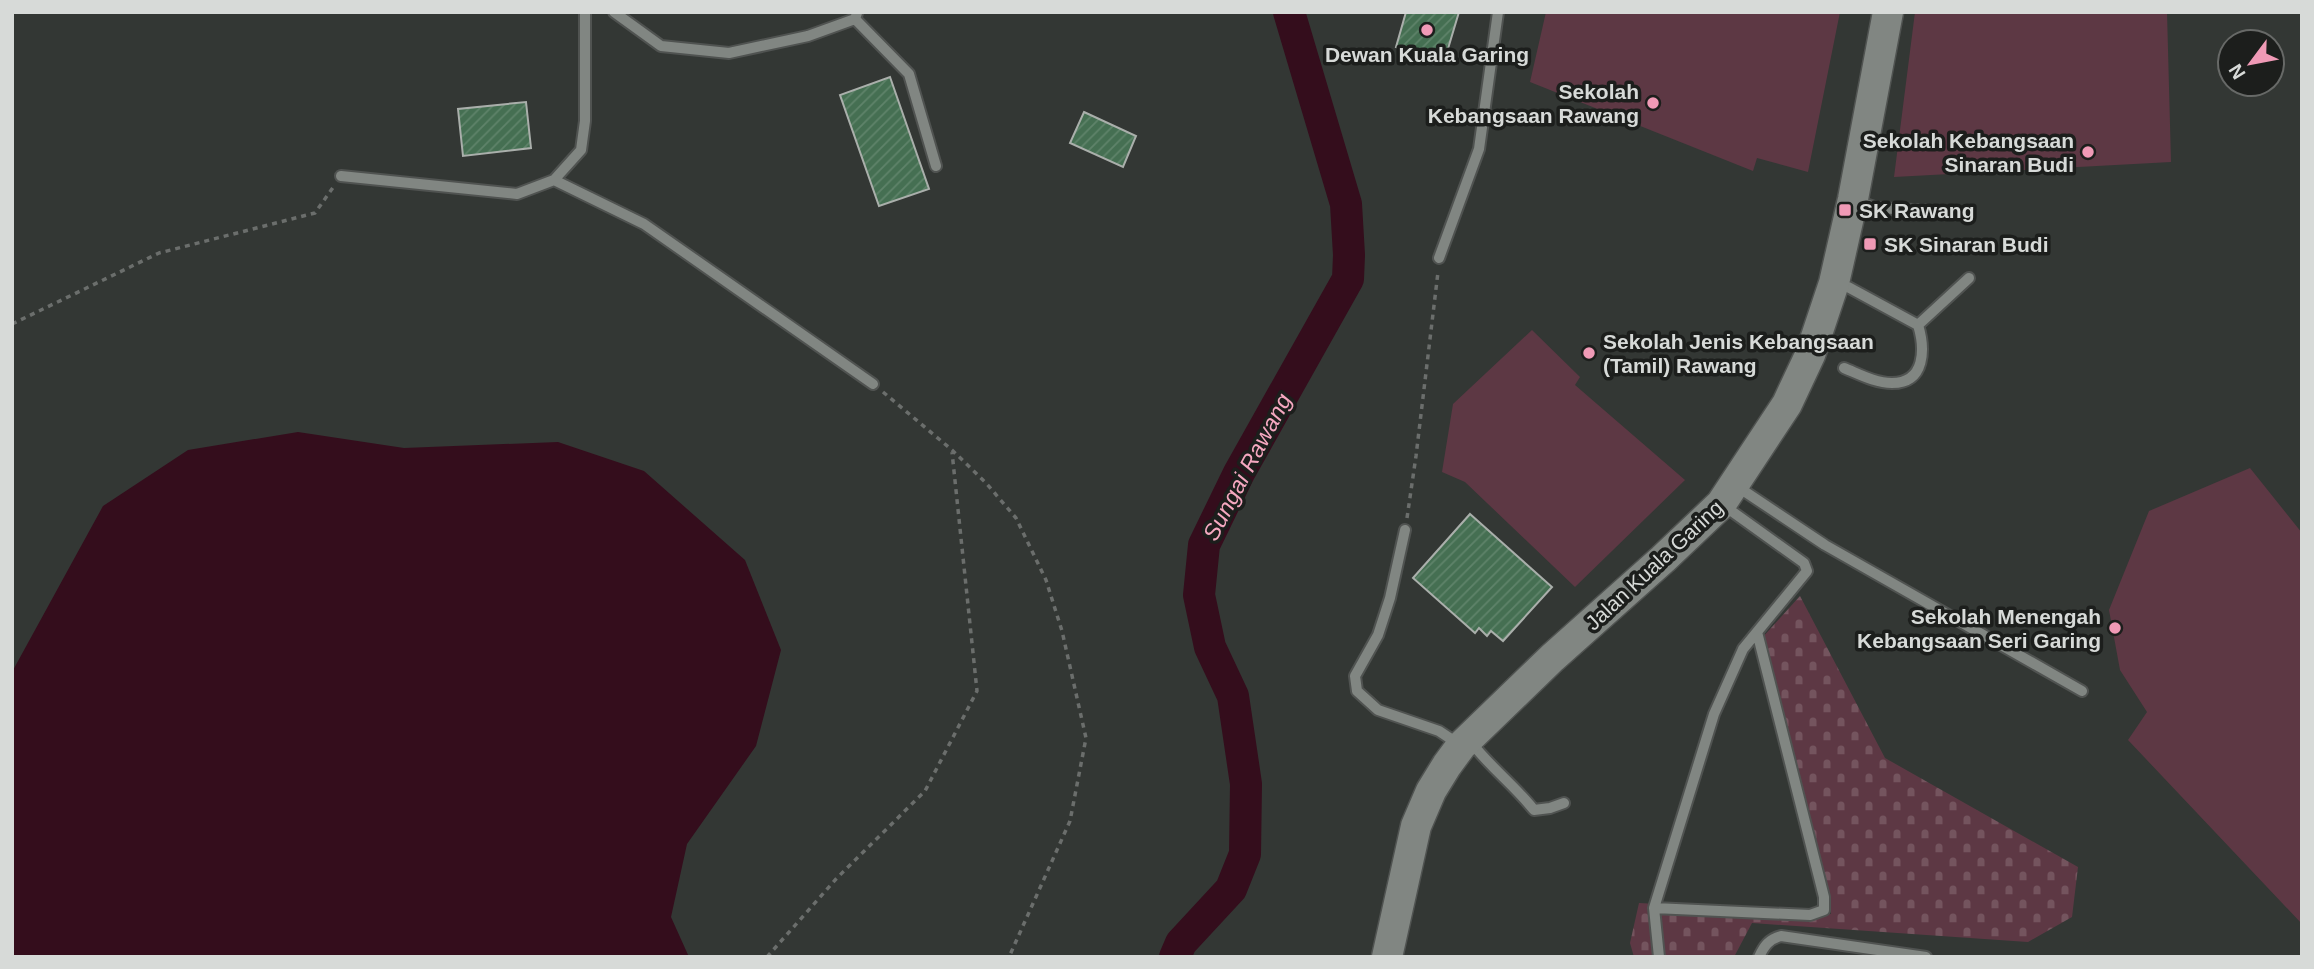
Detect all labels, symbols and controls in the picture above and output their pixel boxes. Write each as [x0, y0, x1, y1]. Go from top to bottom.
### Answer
marker: Dewan Kuala Garing [1419, 22, 1435, 38]
north arrow [2216, 28, 2286, 98]
place label: Dewan Kuala Garing [1325, 43, 1529, 66]
text: N [2224, 60, 2250, 83]
place label: Sekolah Kebangsaan Rawang [1428, 80, 1639, 127]
marker: Sekolah Kebangsaan Rawang [1645, 95, 1661, 111]
place label: Sekolah Kebangsaan Sinaran Budi [1863, 129, 2074, 176]
marker: Sekolah Kebangsaan Sinaran Budi [2080, 144, 2096, 160]
place label: SK Rawang [1859, 199, 1975, 222]
marker: SK Rawang [1837, 202, 1853, 218]
place label: SK Sinaran Budi [1884, 233, 2049, 256]
marker: SK Sinaran Budi [1862, 236, 1878, 252]
place label: Sekolah Jenis Kebangsaan (Tamil) Rawang [1603, 330, 1874, 377]
marker: Sekolah Jenis Kebangsaan (Tamil) Rawang [1581, 345, 1597, 361]
water label: Sungai Rawang [1197, 389, 1297, 545]
street label: Jalan Kuala Garing [1581, 496, 1727, 634]
place label: Sekolah Menengah Kebangsaan Seri Garing [1857, 605, 2101, 652]
marker: Sekolah Menengah Kebangsaan Seri Garing [2107, 620, 2123, 636]

